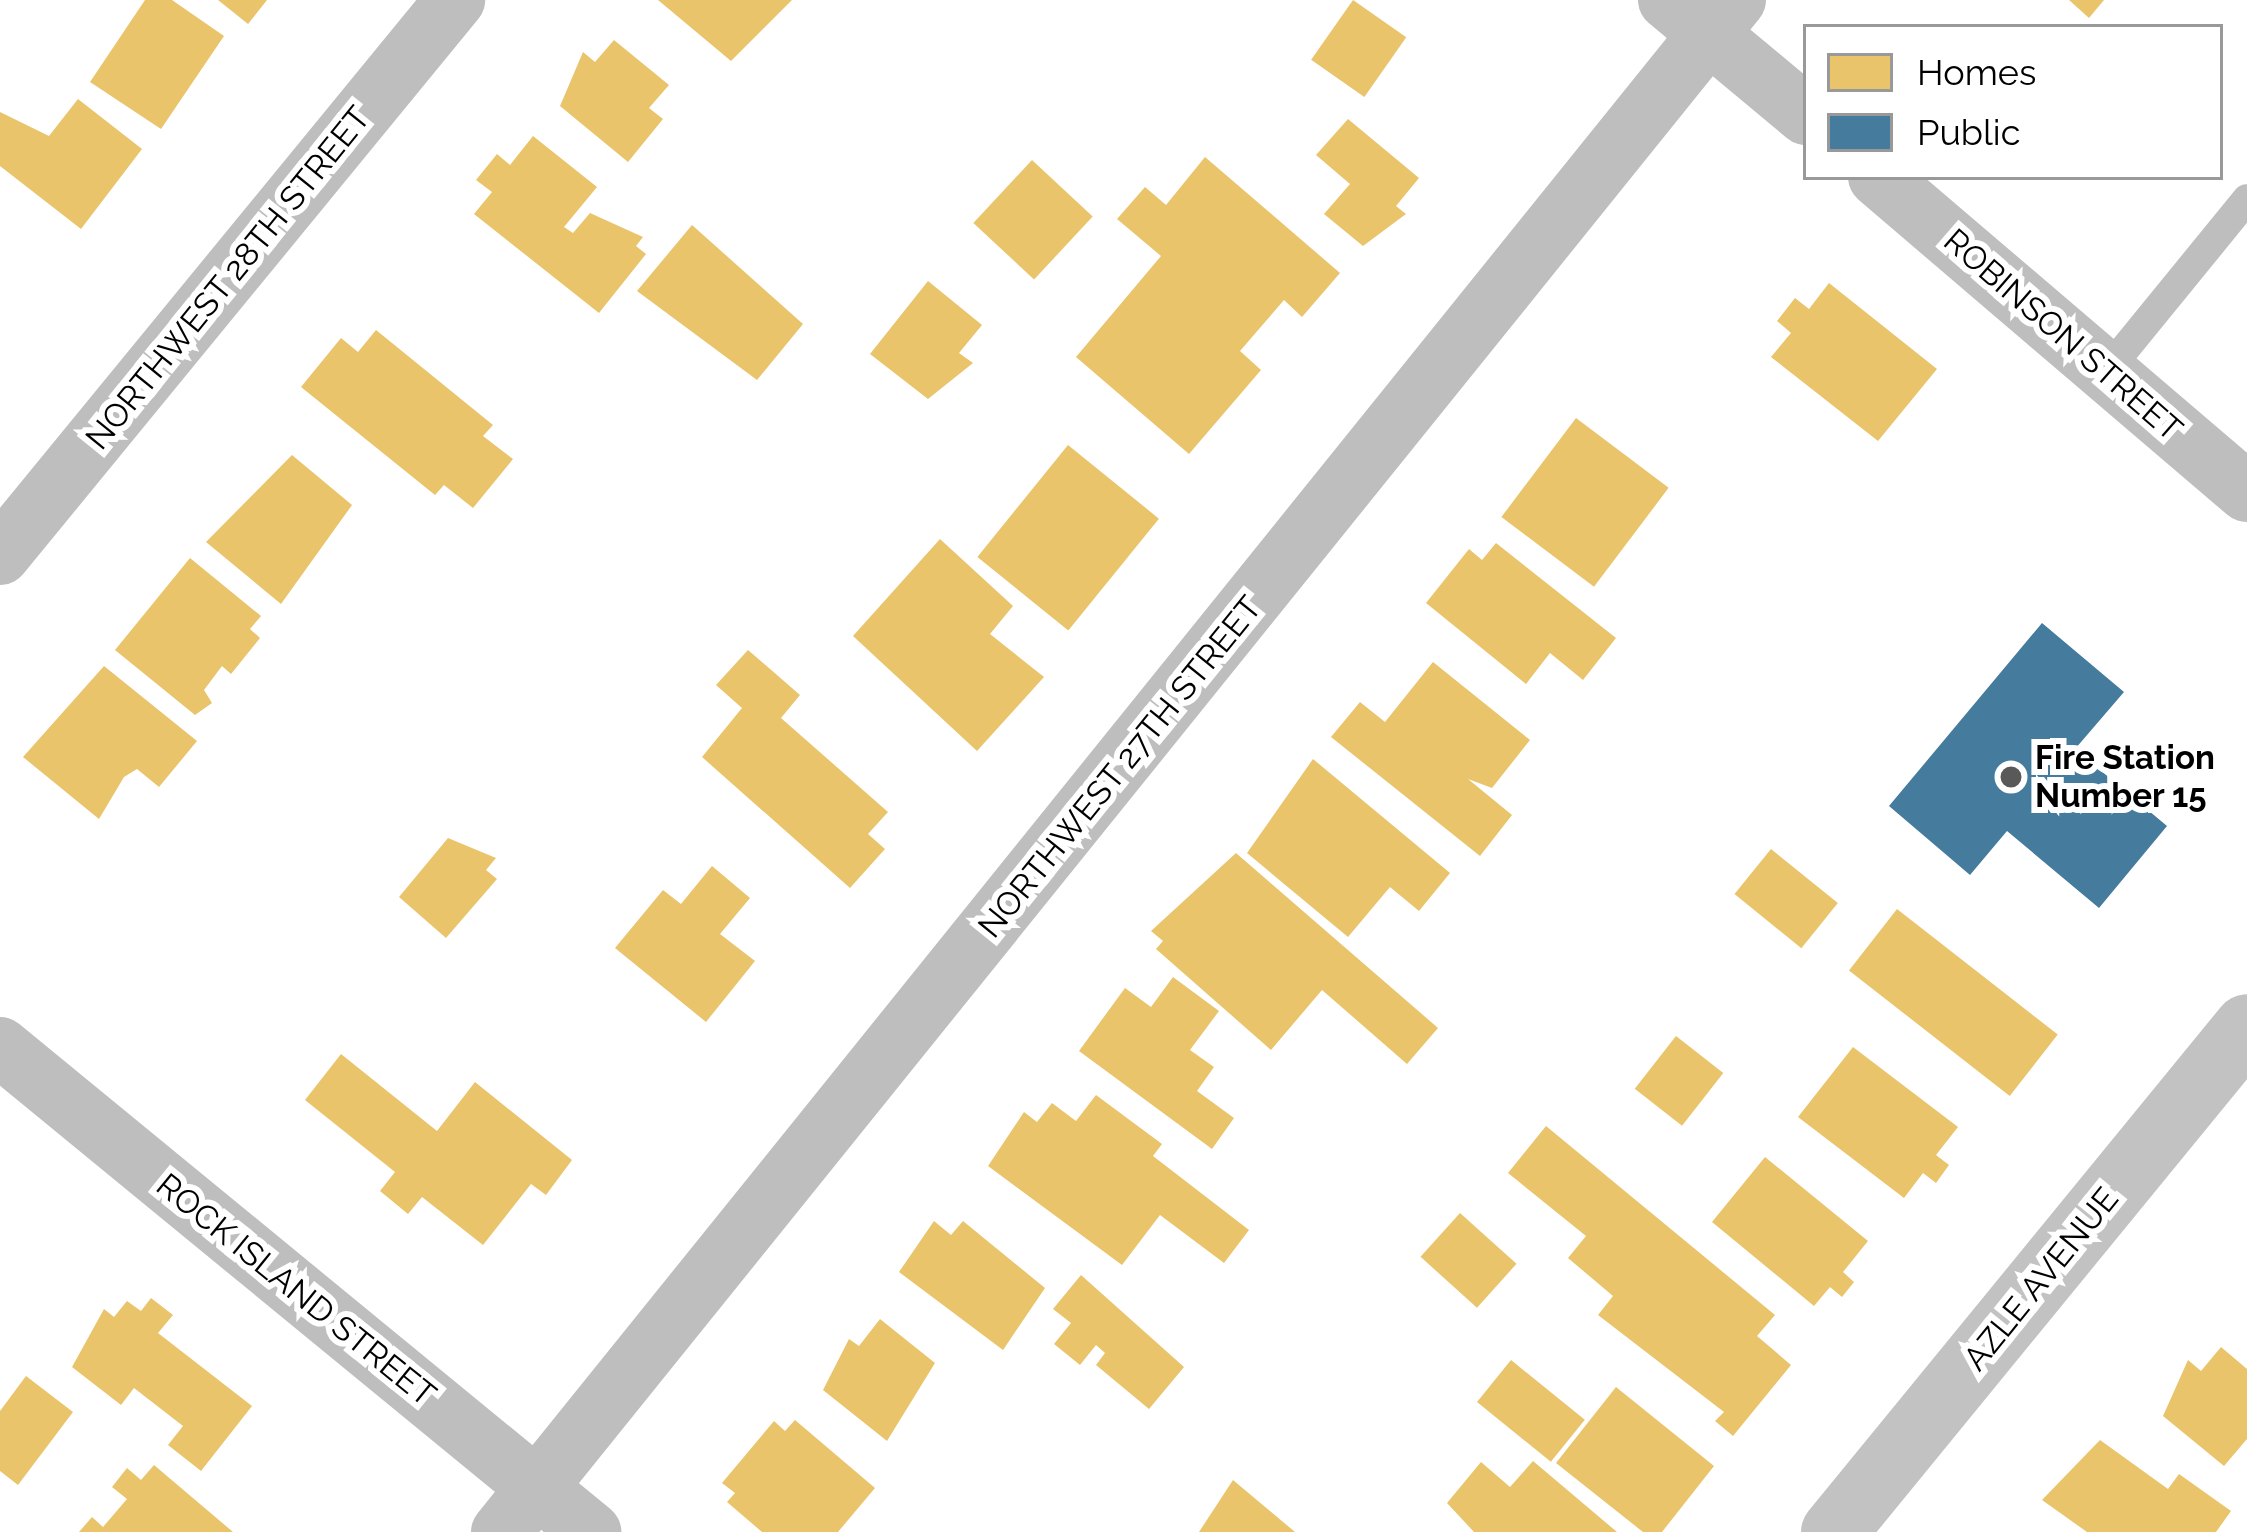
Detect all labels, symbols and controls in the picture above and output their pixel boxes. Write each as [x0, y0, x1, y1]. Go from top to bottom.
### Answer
legend [1803, 24, 2223, 180]
text: Homes [1917, 51, 2036, 93]
street label: NORTHWEST 28TH STREET [77, 98, 379, 458]
text: Public [1917, 111, 2020, 153]
street label: ROBINSON STREET [1936, 221, 2190, 449]
street label: NORTHWEST 27TH STREET [970, 588, 1270, 946]
place label: Fire Station Number 15 [2035, 738, 2215, 816]
marker: Fire Station Number 15 [1998, 764, 2024, 790]
street label: ROCK ISLAND STREET [148, 1165, 444, 1415]
street label: AZLE AVENUE [1955, 1179, 2127, 1379]

